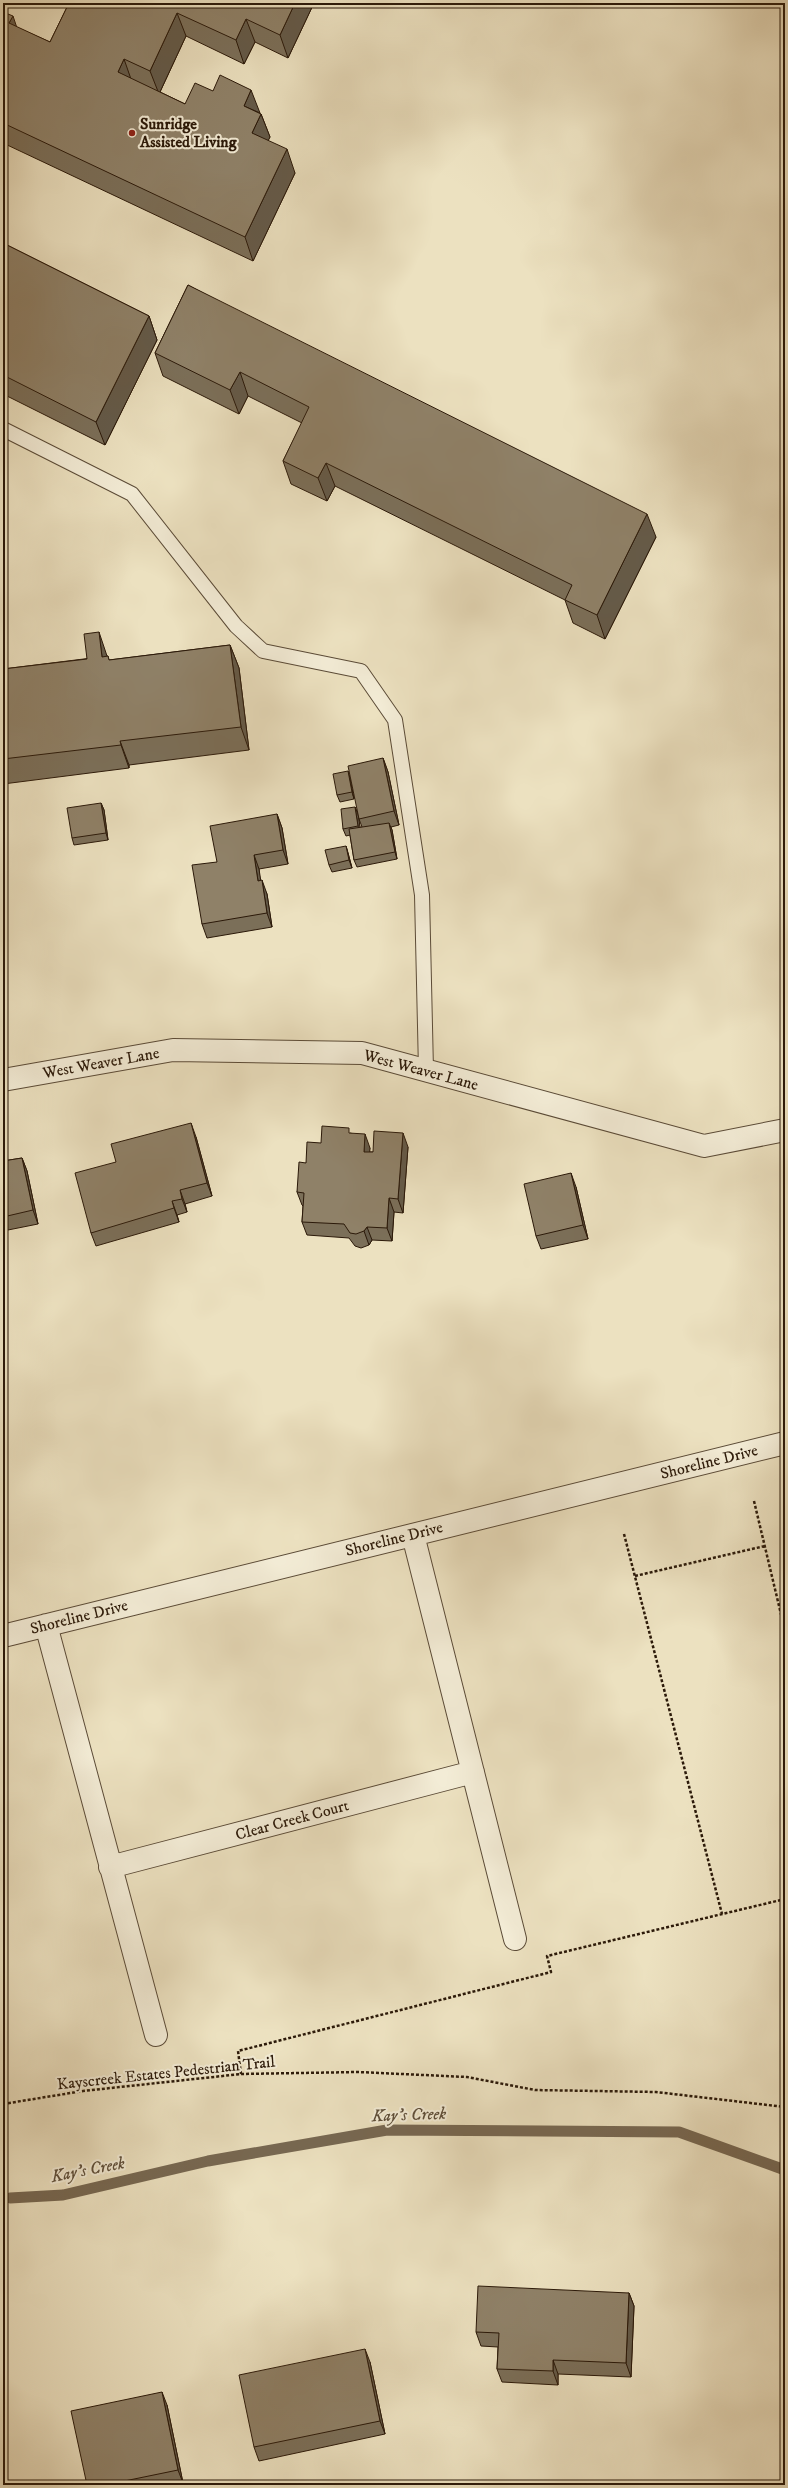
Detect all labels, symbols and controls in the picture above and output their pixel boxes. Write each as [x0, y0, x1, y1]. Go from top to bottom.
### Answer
place label: Sunridge Assisted Living [139, 114, 238, 152]
marker: Sunridge Assisted Living [127, 128, 137, 138]
street label: West Weaver Lane [40, 1043, 161, 1083]
street label: West Weaver Lane [360, 1045, 481, 1095]
street label: Shoreline Drive [658, 1440, 760, 1484]
street label: Shoreline Drive [343, 1517, 445, 1561]
street label: Shoreline Drive [28, 1595, 130, 1639]
street label: Clear Creek Court [233, 1795, 351, 1845]
street label: Kayscreek Estates Pedestrian Trail [56, 2052, 276, 2094]
water label: Kay's Creek [370, 2103, 448, 2127]
water label: Kay's Creek [48, 2152, 128, 2188]

